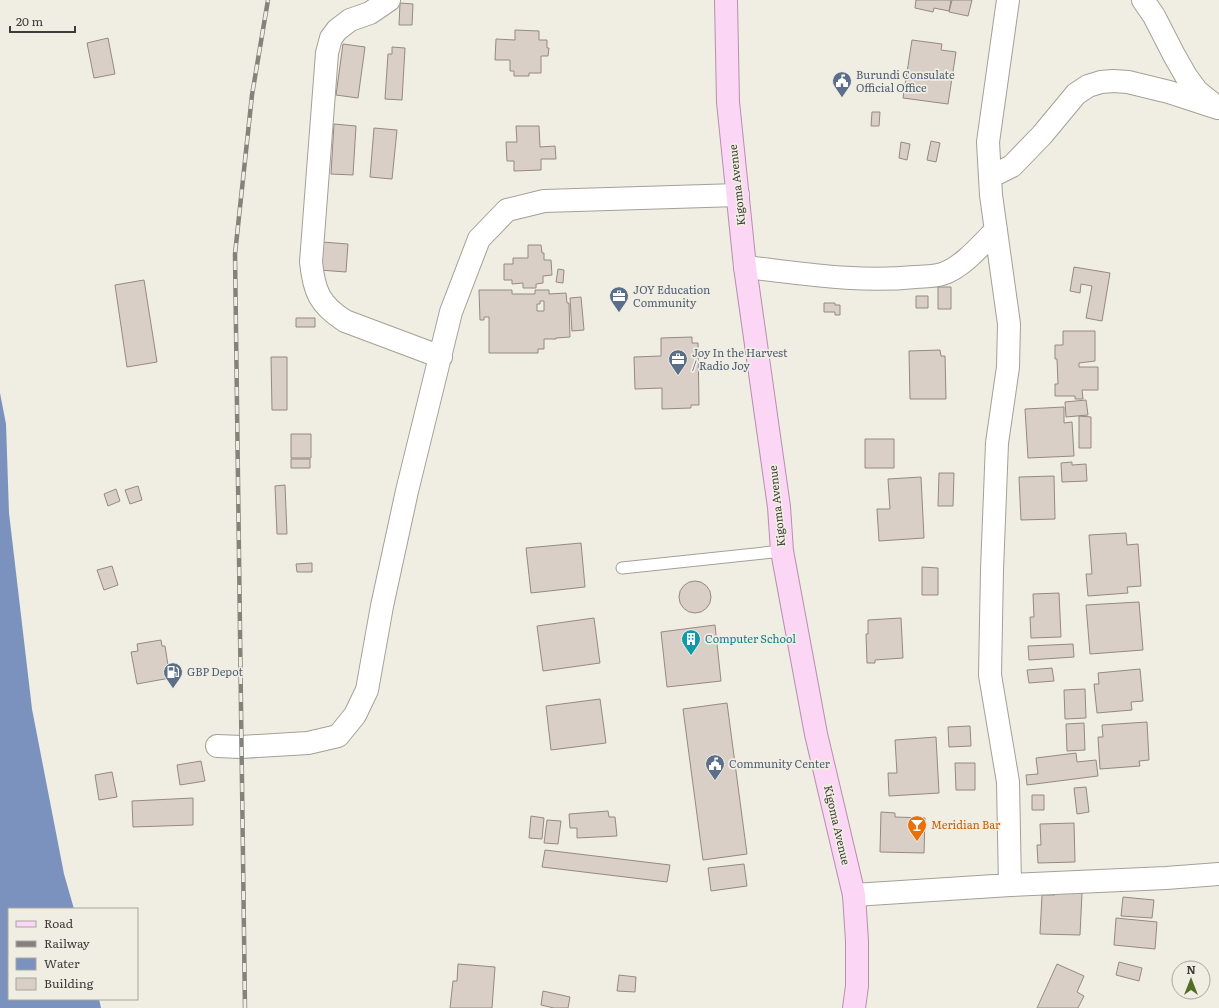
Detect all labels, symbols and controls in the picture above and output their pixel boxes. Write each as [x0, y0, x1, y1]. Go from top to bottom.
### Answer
scale bar [10, 8, 75, 34]
text: 20 m [16, 12, 43, 30]
place label: Burundi Consulate Official Office [856, 66, 955, 95]
public building icon: Burundi Consulate Official Office [831, 70, 853, 98]
street label: Kigoma Avenue [724, 143, 748, 227]
place label: JOY Education Community [633, 281, 710, 310]
office icon: JOY Education Community [608, 285, 630, 313]
place label: Joy In the Harvest / Radio Joy [692, 344, 788, 373]
office icon: Joy In the Harvest / Radio Joy [667, 348, 689, 376]
street label: Kigoma Avenue [764, 464, 788, 548]
building icon: Computer School [680, 628, 702, 656]
place label: Computer School [705, 630, 796, 646]
fuel station icon: GBP Depot [162, 661, 184, 689]
place label: GBP Depot [187, 663, 243, 679]
public building icon: Community Center [704, 753, 726, 781]
place label: Community Center [729, 755, 831, 771]
street label: Kigoma Avenue [821, 783, 855, 867]
bar icon: Meridian Bar [906, 814, 928, 842]
place label: Meridian Bar [931, 816, 1001, 832]
legend [8, 908, 138, 1000]
text: Road [44, 914, 74, 932]
text: Railway [44, 934, 90, 952]
text: Water [44, 954, 80, 972]
north arrow [1171, 960, 1211, 1000]
text: N [1186, 961, 1196, 977]
text: Building [44, 974, 94, 992]

